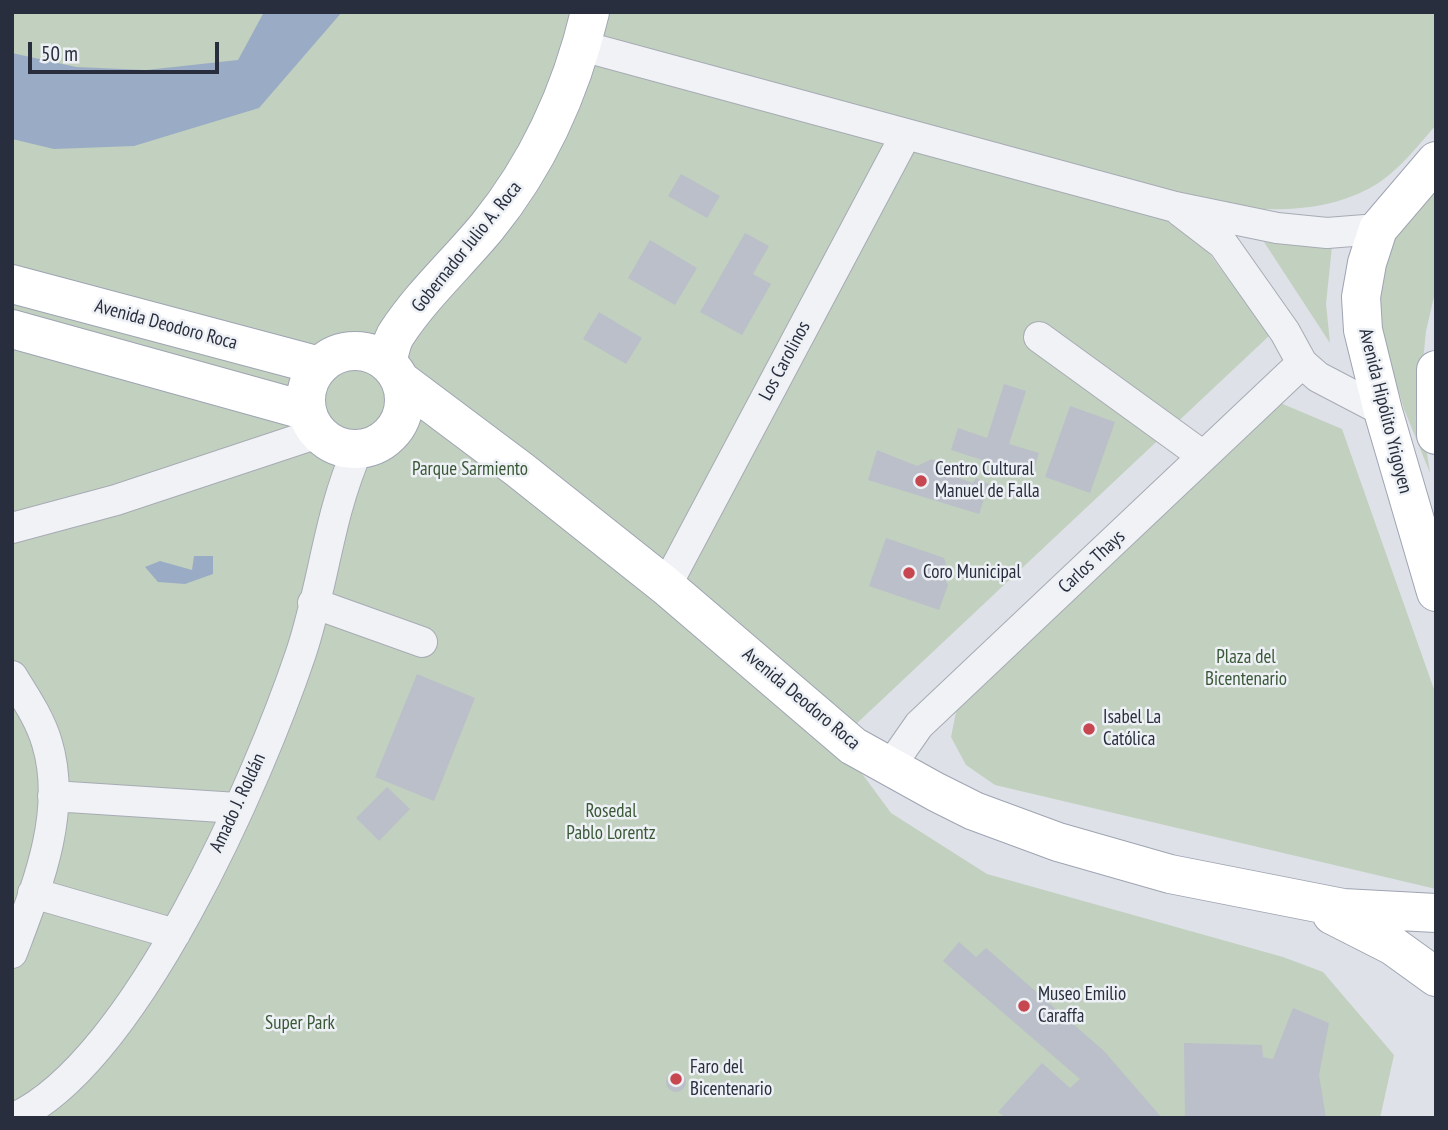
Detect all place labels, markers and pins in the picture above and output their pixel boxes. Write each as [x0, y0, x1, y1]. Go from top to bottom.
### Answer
place label: Centro Cultural Manuel de Falla [935, 459, 1040, 503]
marker: Centro Cultural Manuel de Falla [913, 473, 929, 489]
place label: Coro Municipal [923, 562, 1021, 584]
marker: Coro Municipal [901, 565, 917, 581]
place label: Isabel La Católica [1103, 707, 1161, 751]
marker: Isabel La Católica [1081, 721, 1097, 737]
place label: Museo Emilio Caraffa [1038, 984, 1126, 1028]
marker: Museo Emilio Caraffa [1016, 998, 1032, 1014]
place label: Faro del Bicentenario [690, 1057, 772, 1101]
marker: Faro del Bicentenario [668, 1071, 684, 1087]

